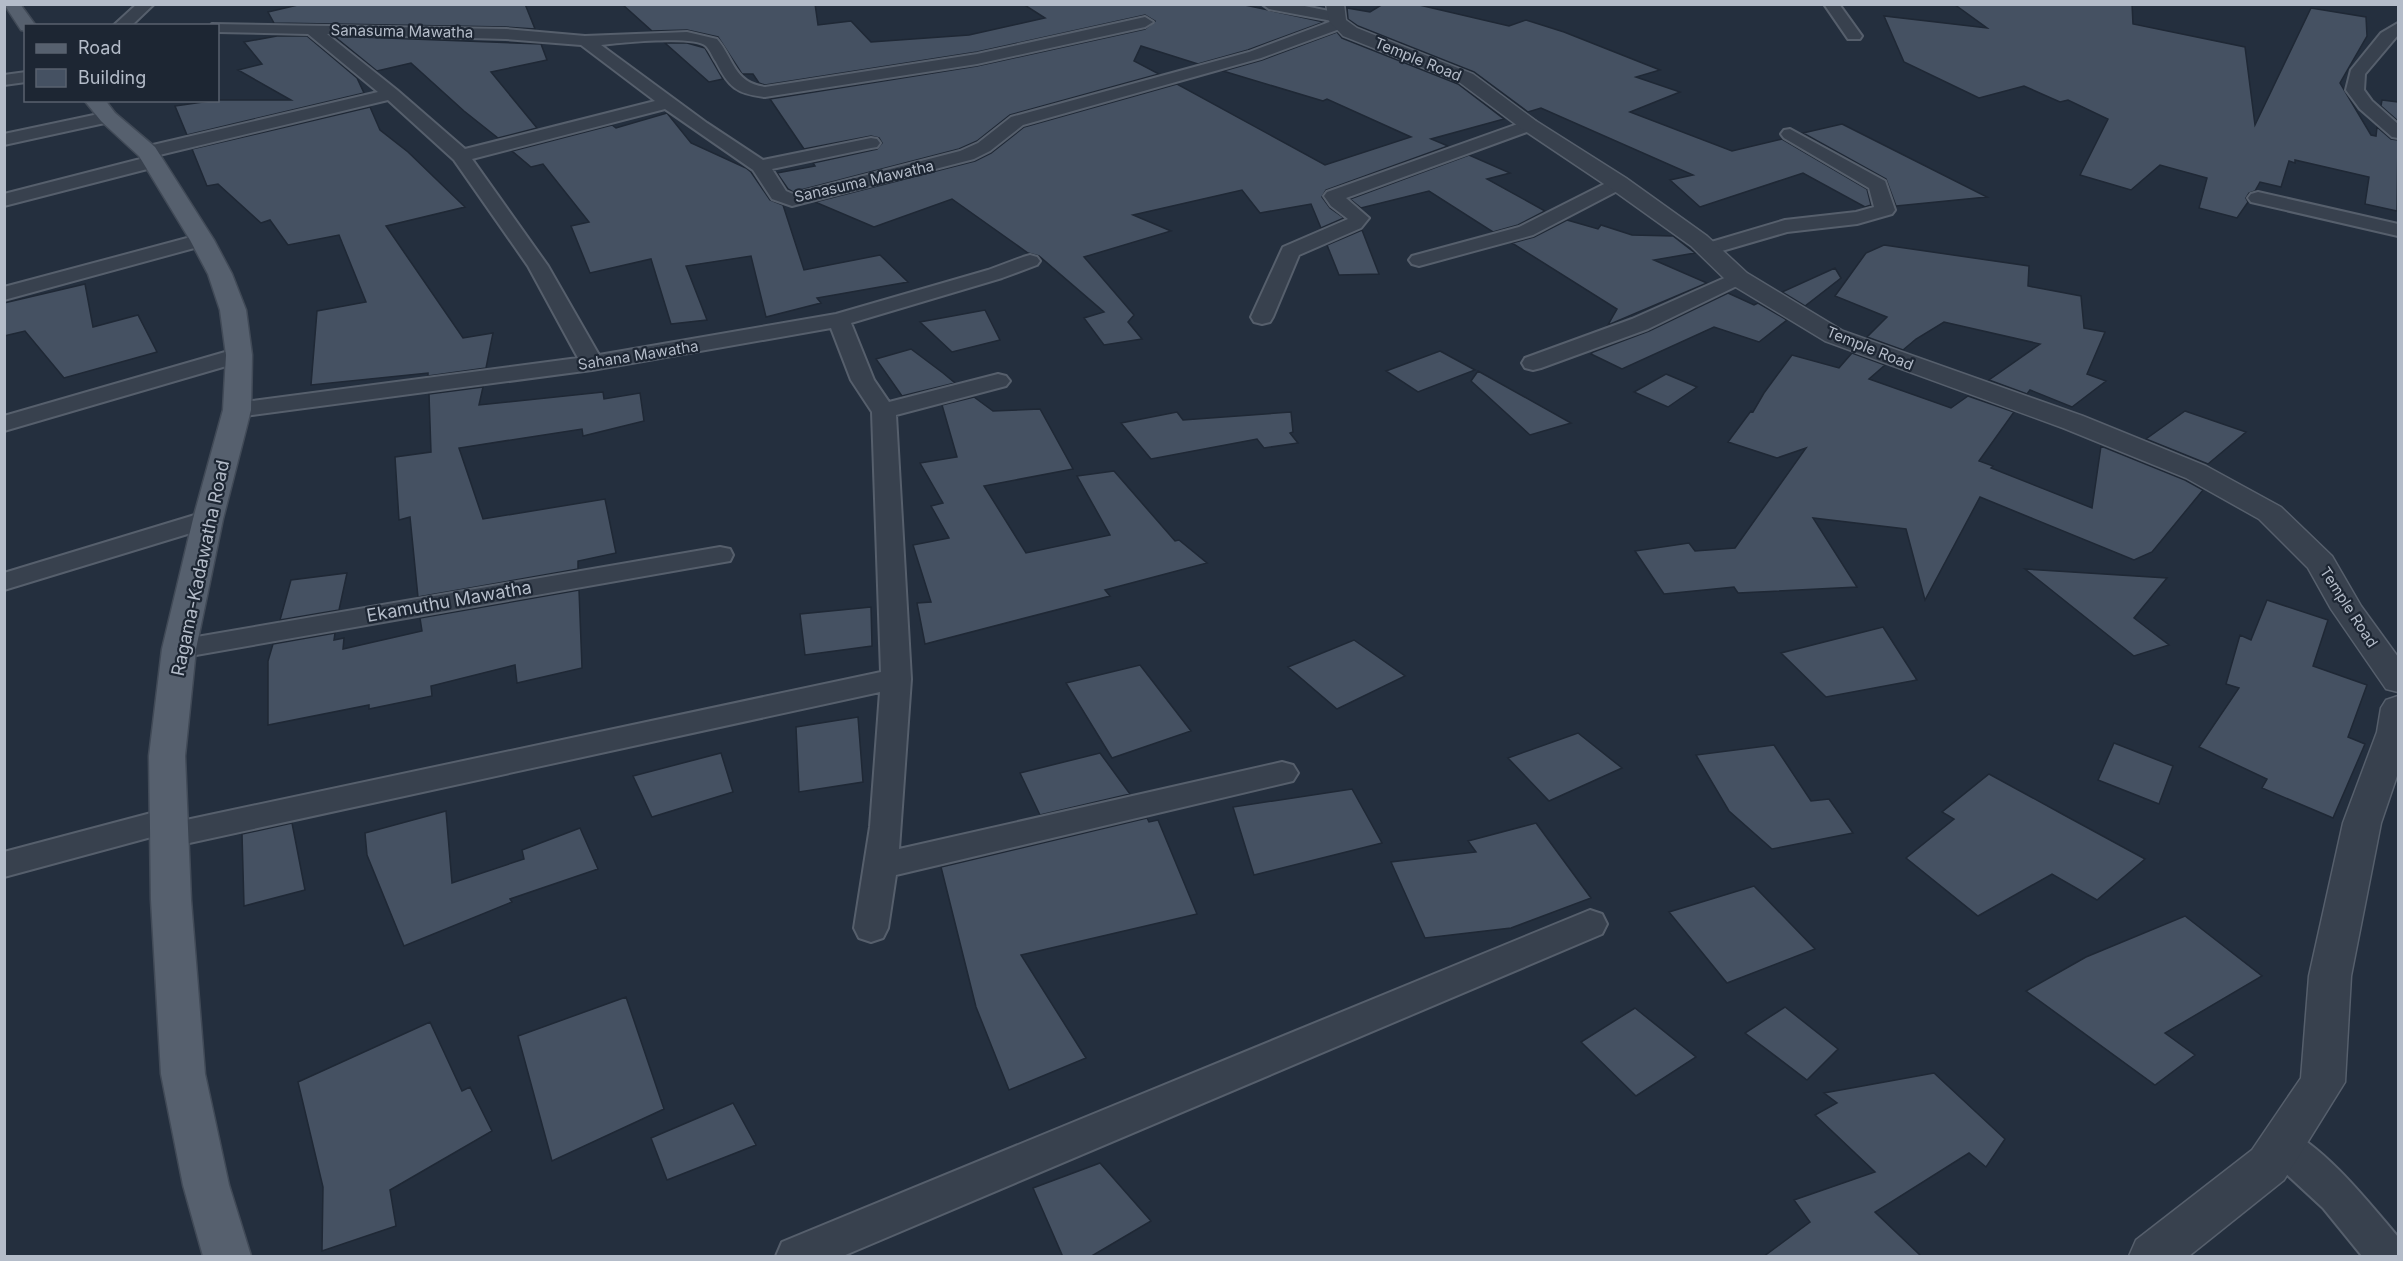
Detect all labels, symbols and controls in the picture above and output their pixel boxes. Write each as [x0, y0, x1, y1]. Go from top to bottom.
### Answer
street label: Sanasuma Mawatha [330, 20, 474, 42]
legend [24, 24, 219, 102]
street label: Temple Road [1372, 33, 1464, 85]
text: Road [78, 37, 121, 58]
text: Building [78, 67, 146, 88]
street label: Sanasuma Mawatha [792, 156, 936, 206]
street label: Temple Road [1824, 322, 1916, 374]
street label: Sahana Mawatha [576, 336, 700, 374]
street label: Ragama-Kadawatha Road [167, 458, 233, 678]
street label: Temple Road [2316, 563, 2382, 651]
street label: Ekamuthu Mawatha [365, 576, 533, 626]

